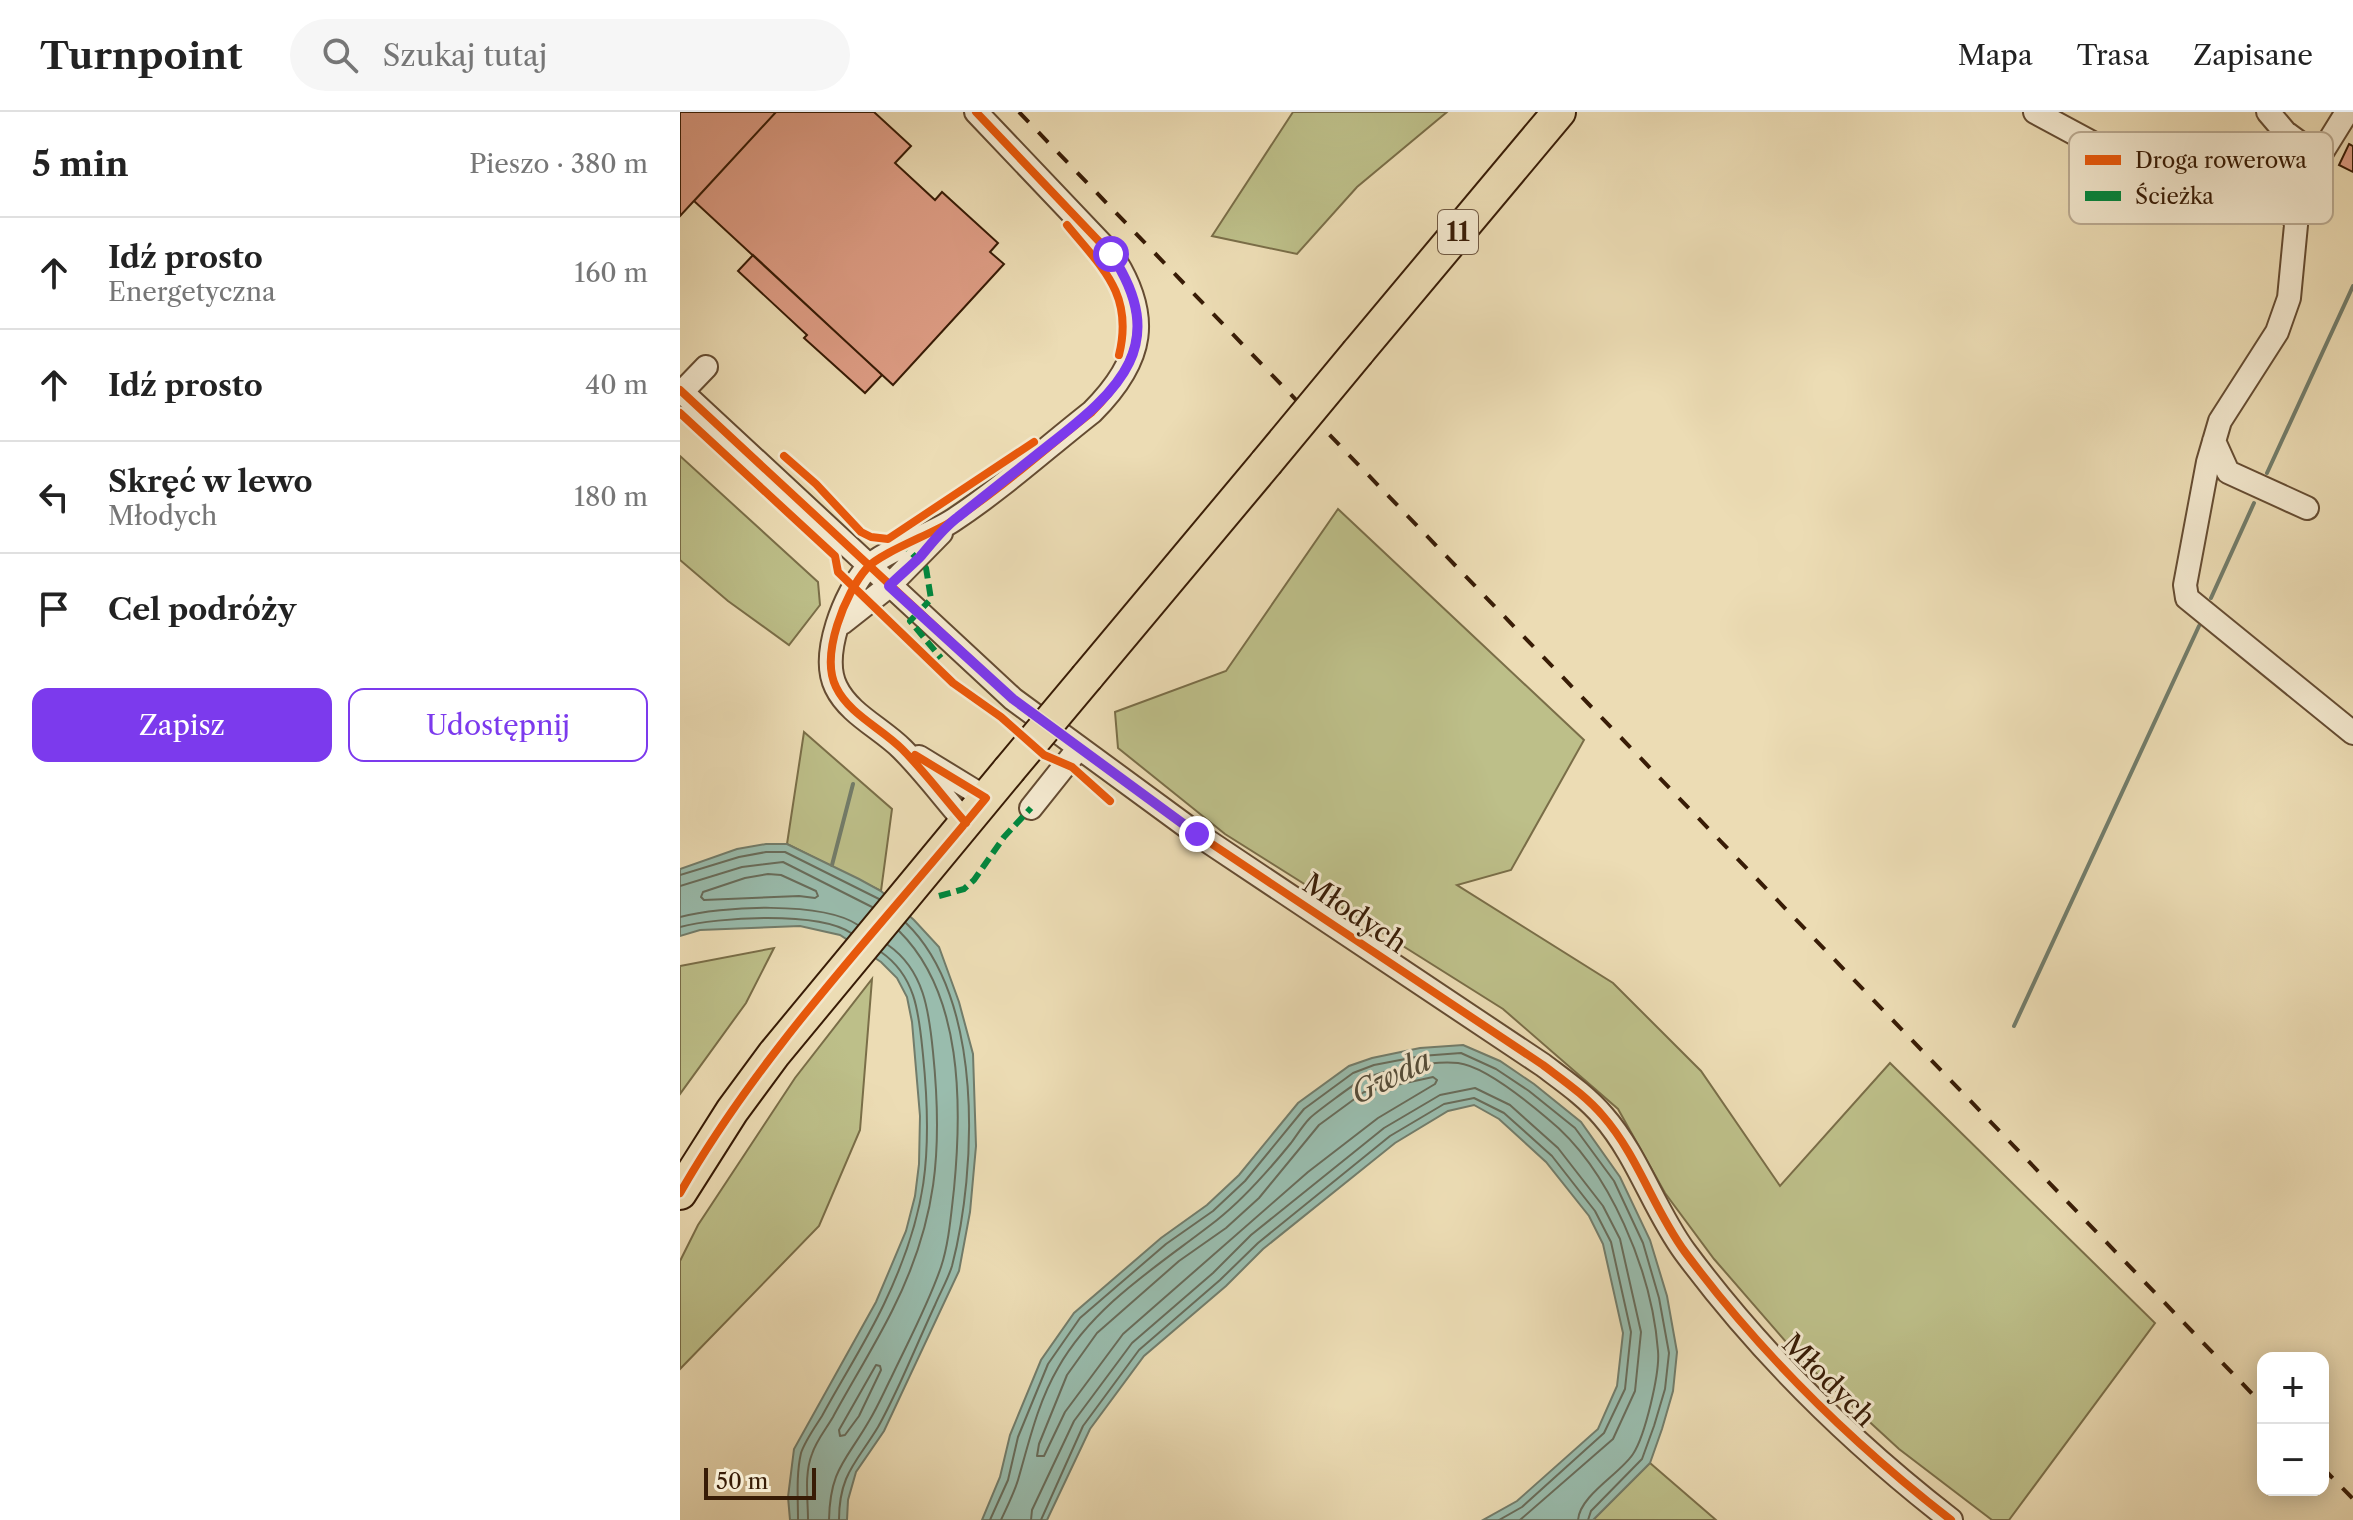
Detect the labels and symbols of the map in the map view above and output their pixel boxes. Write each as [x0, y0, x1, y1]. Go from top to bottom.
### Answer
legend [2069, 132, 2333, 224]
text: Droga rowerowa [2135, 147, 2307, 174]
text: Ścieżka [2135, 182, 2214, 210]
road number: 11 [1438, 210, 1478, 254]
route start [1093, 236, 1129, 272]
route end [1179, 816, 1215, 852]
street label: Młodych [1297, 866, 1413, 960]
water label: Gwda [1344, 1041, 1437, 1112]
street label: Młodych [1775, 1326, 1883, 1434]
scale bar [704, 1464, 816, 1500]

